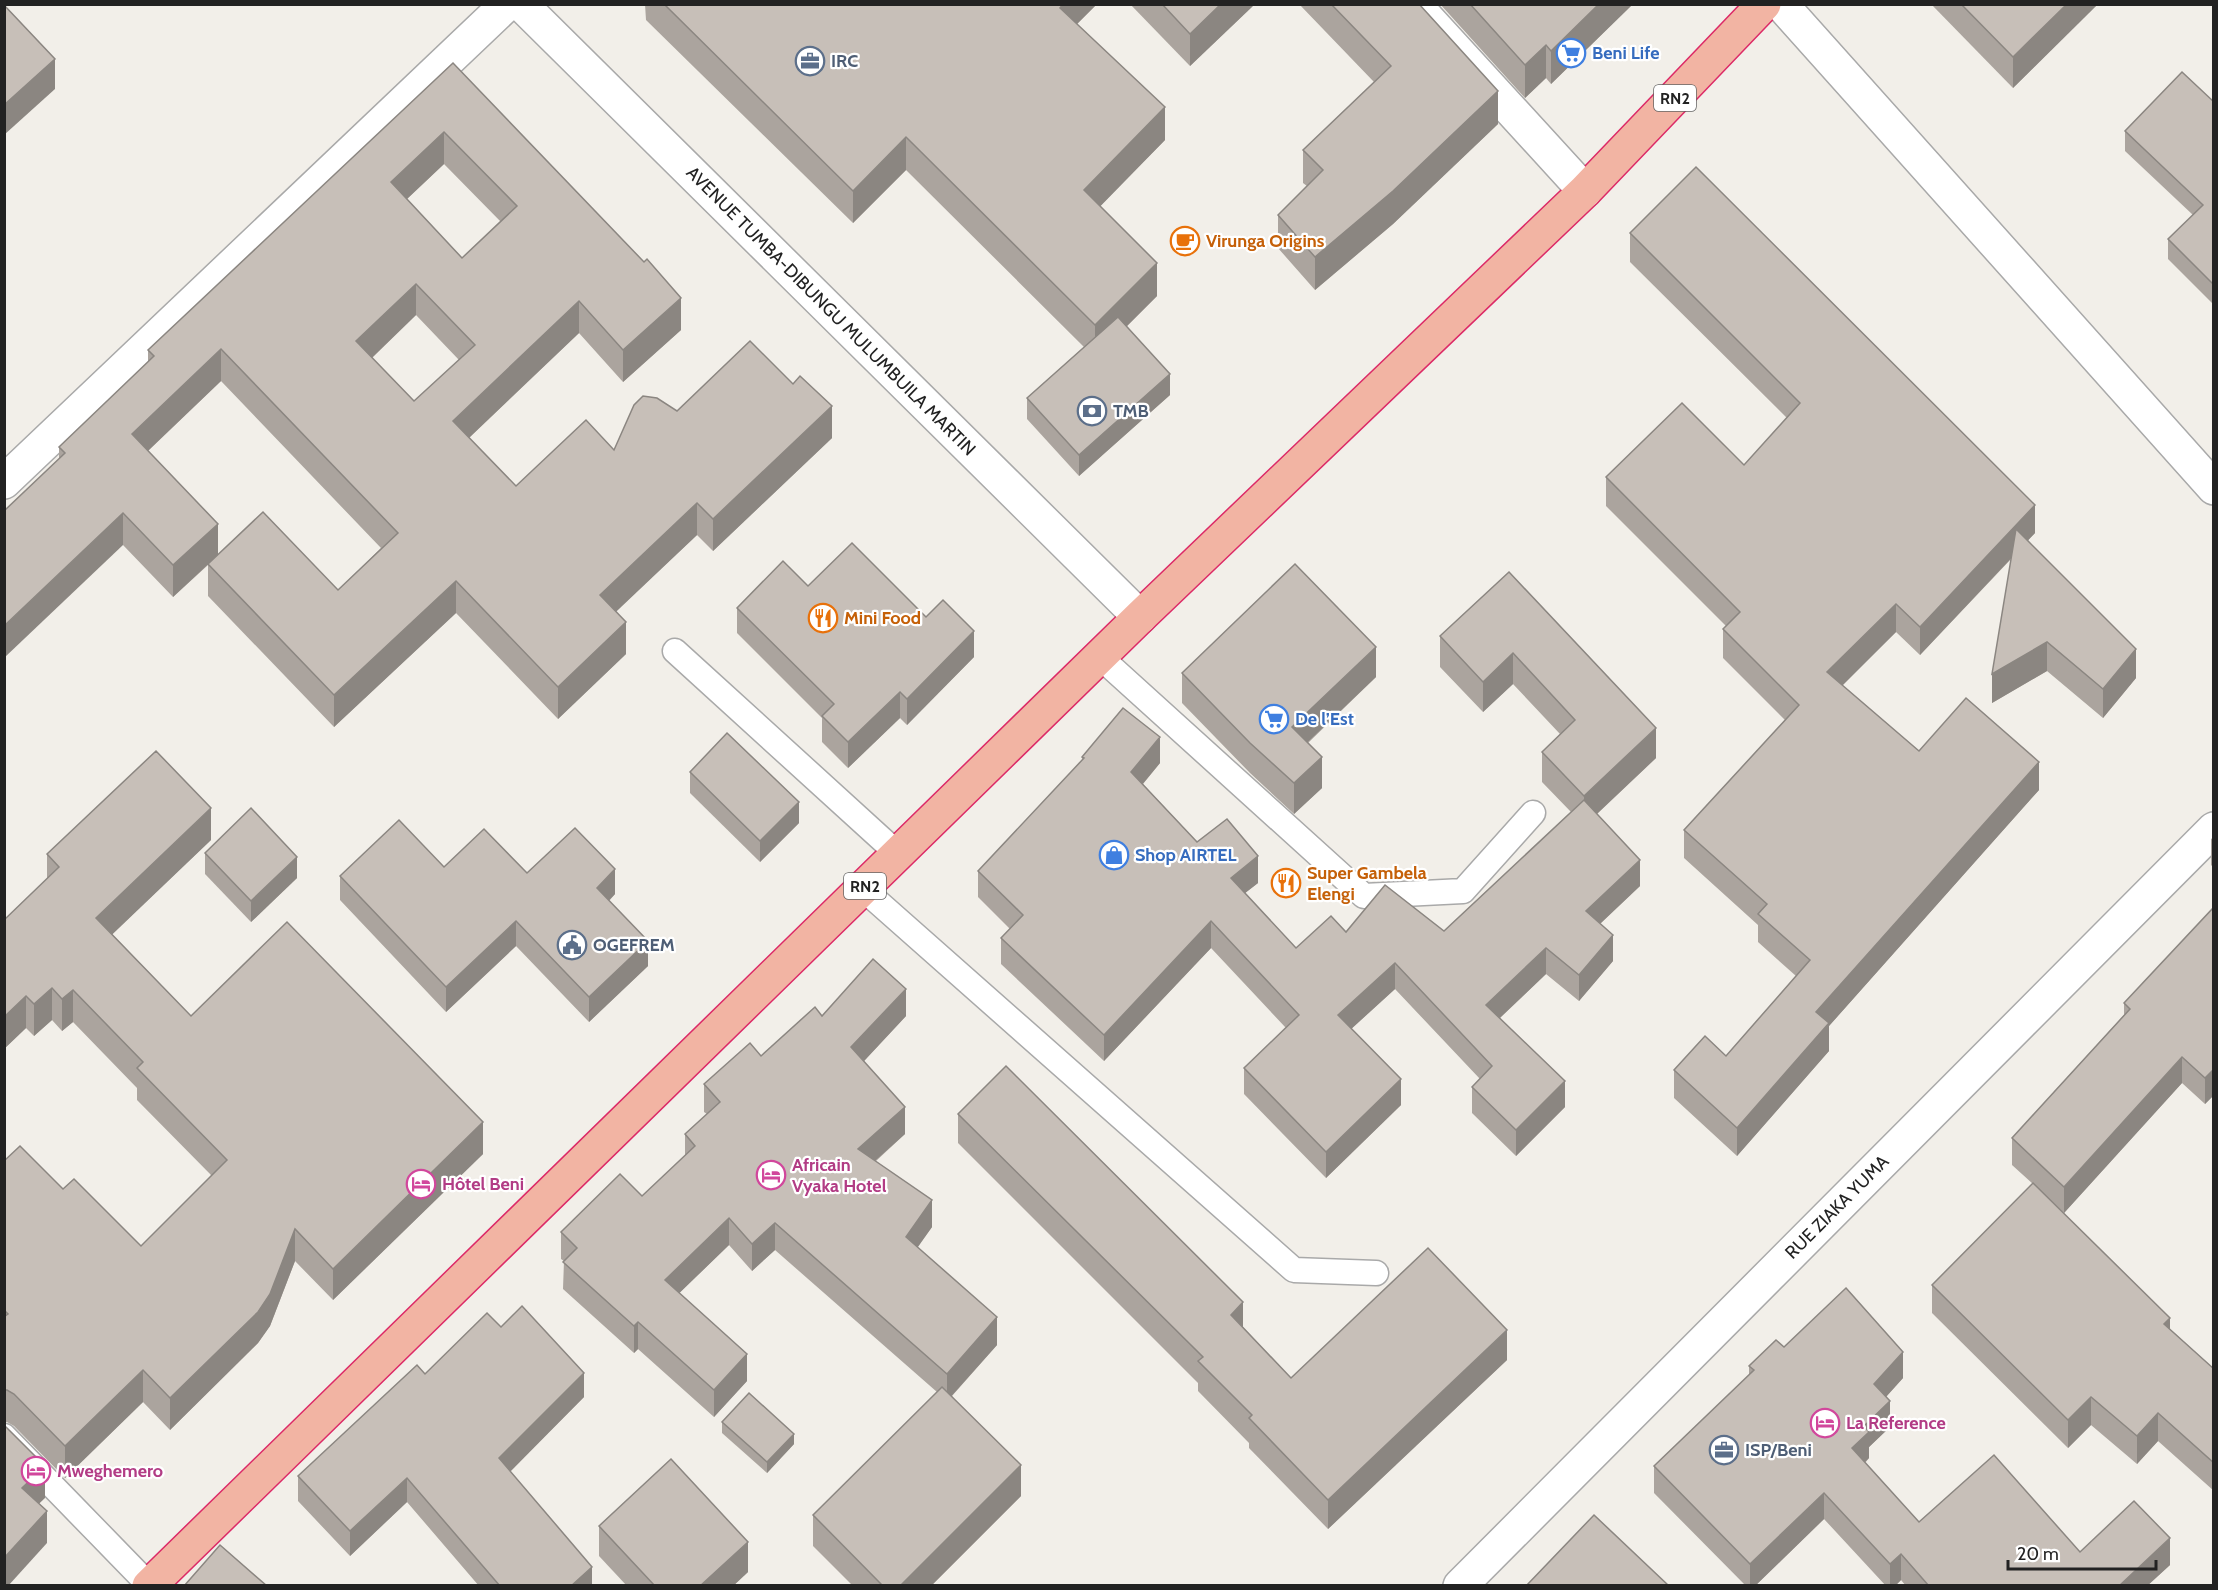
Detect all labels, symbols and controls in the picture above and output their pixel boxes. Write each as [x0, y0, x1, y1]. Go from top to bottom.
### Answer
supermarket icon: Beni Life [1555, 37, 1587, 69]
place label: Beni Life [1592, 42, 1659, 64]
office icon: IRC [794, 45, 826, 77]
place label: IRC [831, 50, 858, 72]
road number: RN2 [1654, 85, 1696, 111]
street label: AVENUE TUMBA-DIBUNGU MULUMBUILA MARTIN [682, 162, 980, 460]
cafe icon: Virunga Origins [1169, 225, 1201, 257]
place label: Virunga Origins [1206, 230, 1325, 252]
bank icon: TMB [1076, 395, 1108, 427]
place label: TMB [1113, 400, 1149, 422]
restaurant icon: Mini Food [807, 602, 839, 634]
place label: Mini Food [844, 607, 921, 629]
supermarket icon: De l’Est [1258, 703, 1290, 735]
place label: De l’Est [1295, 708, 1354, 730]
shop icon: Shop AIRTEL [1098, 839, 1130, 871]
place label: Shop AIRTEL [1135, 844, 1237, 866]
place label: Super Gambela Elengi [1307, 862, 1427, 905]
restaurant icon: Super Gambela Elengi [1270, 867, 1302, 899]
road number: RN2 [844, 873, 886, 899]
public building icon: OGEFREM [556, 929, 588, 961]
place label: OGEFREM [593, 934, 675, 956]
street label: RUE ZIAKA YUMA [1781, 1151, 1893, 1263]
place label: Africain Vyaka Hotel [792, 1154, 887, 1197]
hotel icon: Africain Vyaka Hotel [755, 1159, 787, 1191]
hotel icon: Hôtel Beni [405, 1168, 437, 1200]
place label: Hôtel Beni [442, 1173, 524, 1195]
hotel icon: La Reference [1809, 1407, 1841, 1439]
place label: La Reference [1846, 1412, 1946, 1434]
office icon: ISP/Beni [1708, 1434, 1740, 1466]
place label: ISP/Beni [1745, 1439, 1812, 1461]
hotel icon: Mweghemero [20, 1455, 52, 1487]
place label: Mweghemero [57, 1460, 163, 1482]
scale bar [2008, 1533, 2156, 1571]
text: 20 m [2017, 1543, 2059, 1565]

